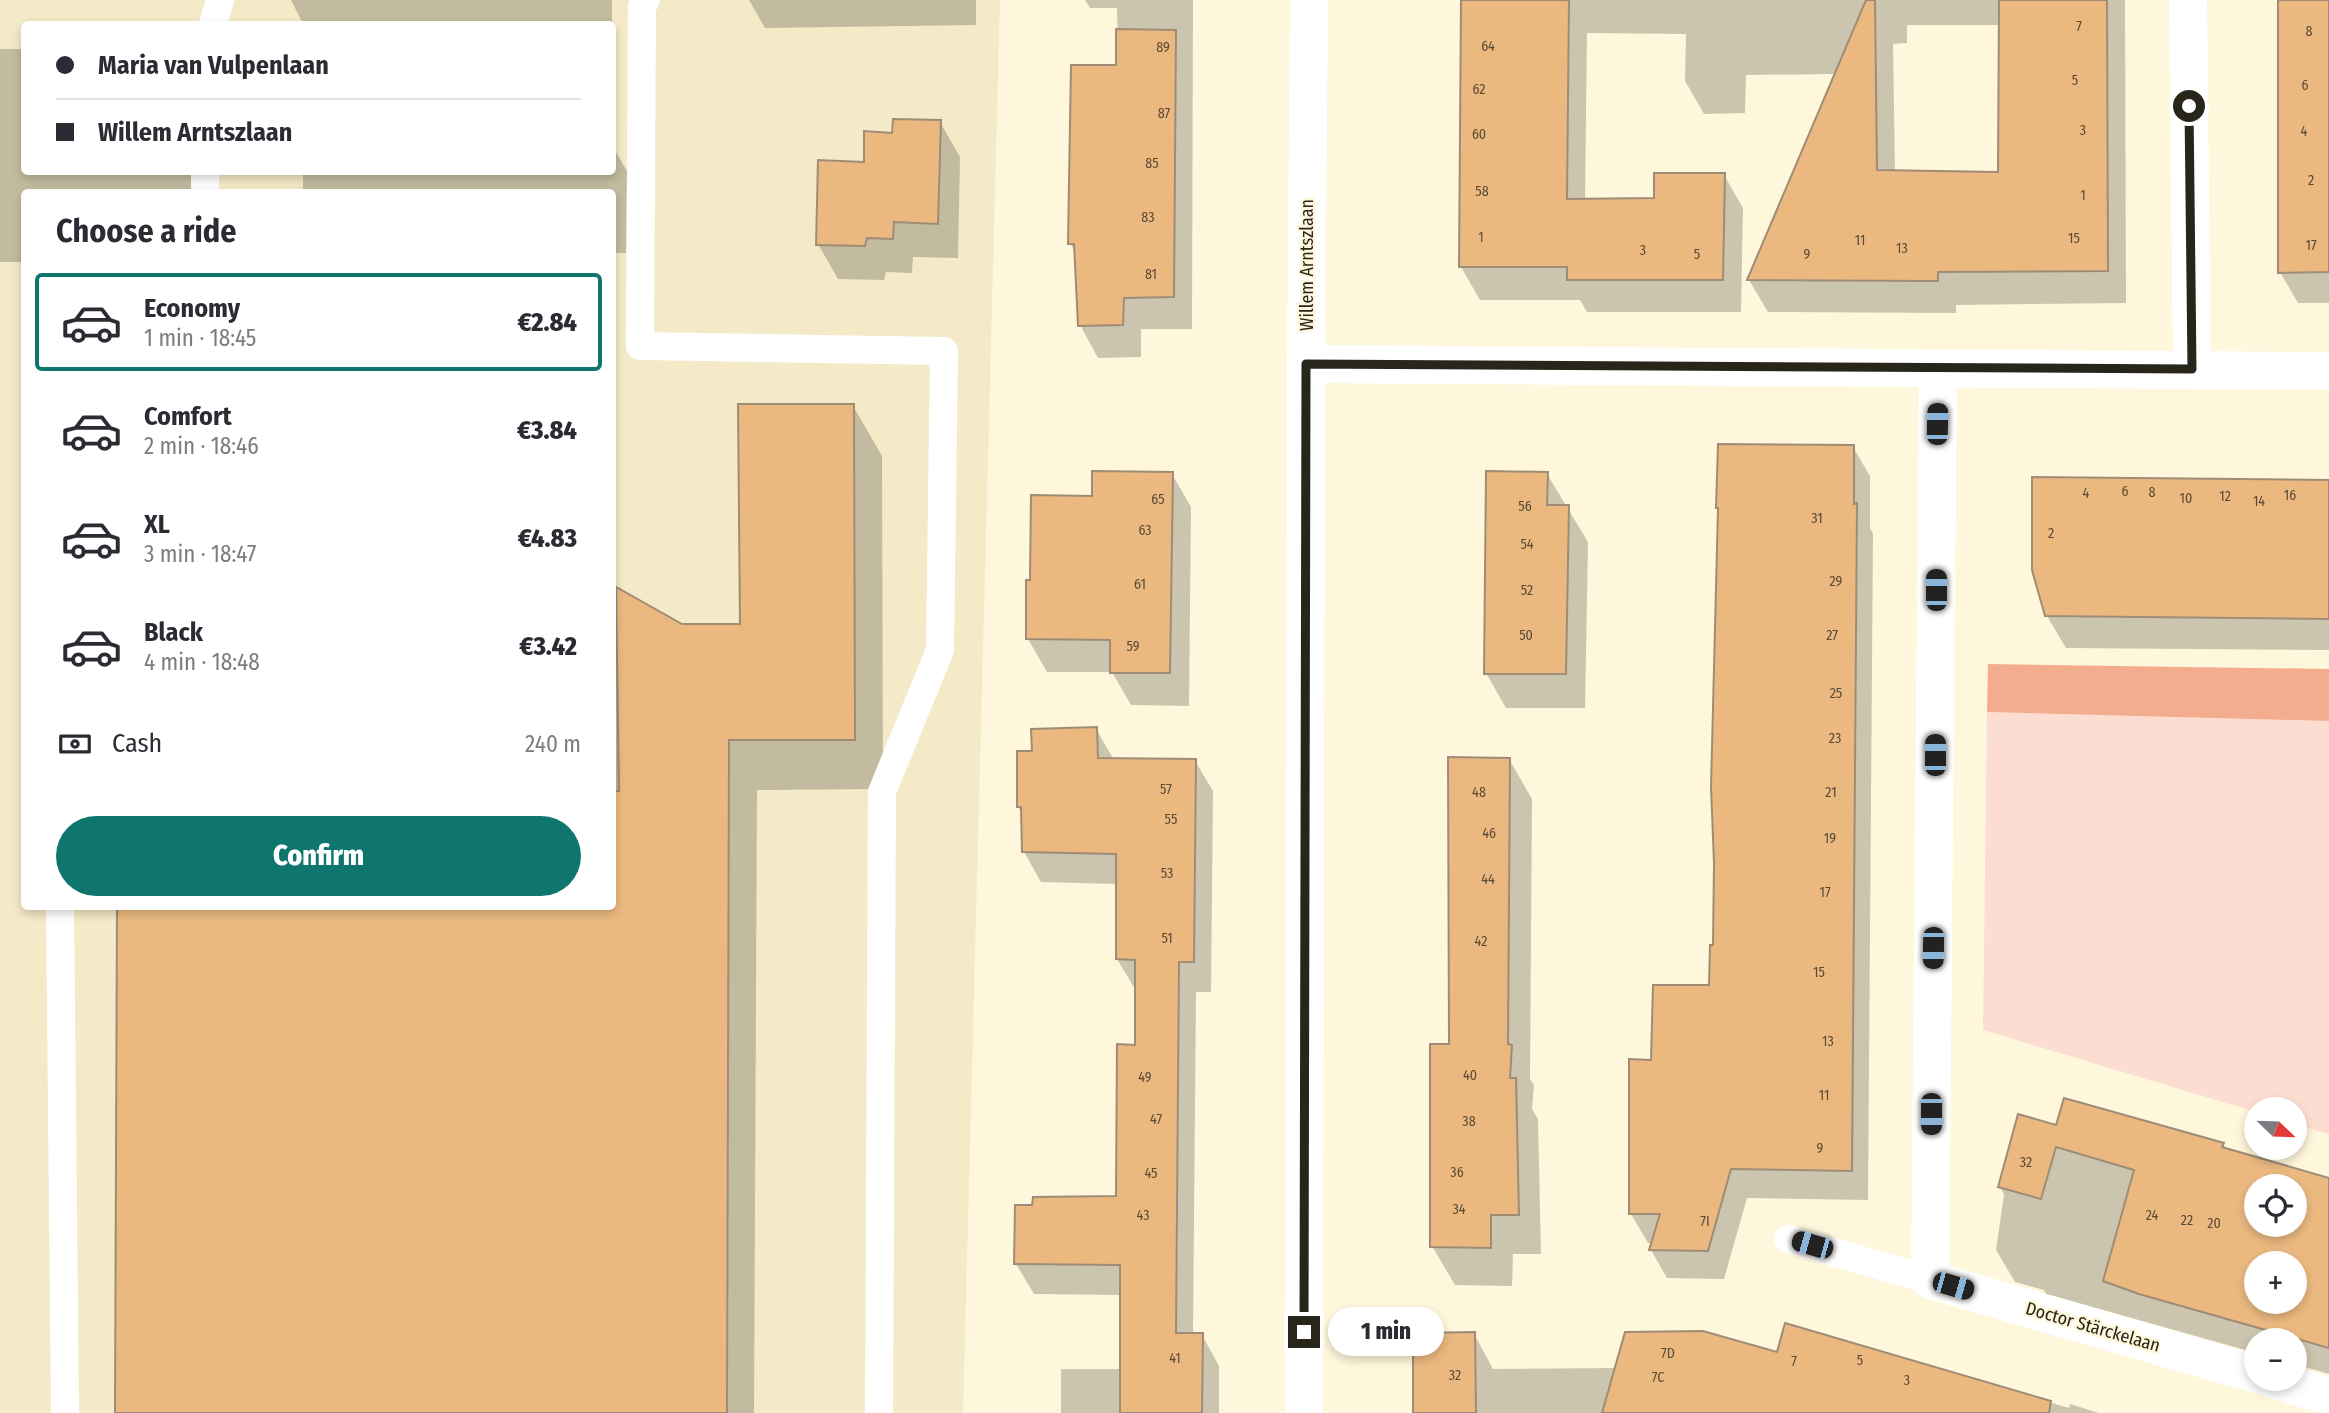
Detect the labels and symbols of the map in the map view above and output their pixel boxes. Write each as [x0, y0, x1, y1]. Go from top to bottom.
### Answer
house number: 7 [2076, 18, 2082, 35]
house number: 8 [2306, 23, 2313, 40]
house number: 64 [1481, 38, 1495, 55]
house number: 89 [1156, 39, 1170, 56]
house number: 5 [2072, 72, 2078, 89]
house number: 6 [2302, 77, 2309, 94]
house number: 62 [1473, 81, 1486, 98]
route start [2173, 90, 2205, 122]
house number: 87 [1158, 105, 1171, 122]
house number: 3 [2080, 122, 2086, 139]
house number: 4 [2301, 123, 2308, 140]
house number: 60 [1472, 126, 1486, 143]
house number: 85 [1145, 155, 1159, 172]
house number: 2 [2308, 172, 2314, 189]
house number: 58 [1475, 183, 1489, 200]
house number: 1 [2080, 187, 2086, 204]
street label: Willem Arntszlaan [1296, 199, 1318, 331]
house number: 83 [1141, 209, 1155, 226]
house number: 1 [1478, 229, 1484, 246]
house number: 15 [2068, 230, 2080, 247]
house number: 11 [1855, 232, 1865, 249]
house number: 17 [2305, 237, 2317, 254]
house number: 13 [1896, 240, 1908, 257]
house number: 3 [1640, 242, 1646, 259]
house number: 5 [1694, 246, 1700, 263]
house number: 9 [1804, 246, 1811, 263]
house number: 81 [1145, 266, 1157, 283]
car [1927, 403, 1948, 445]
house number: 6 [2122, 483, 2129, 500]
house number: 8 [2149, 484, 2156, 501]
house number: 4 [2083, 485, 2090, 502]
house number: 16 [2284, 487, 2296, 504]
house number: 12 [2219, 488, 2231, 505]
house number: 10 [2180, 490, 2192, 507]
house number: 65 [1151, 491, 1165, 508]
house number: 14 [2253, 493, 2265, 510]
house number: 56 [1518, 498, 1532, 515]
house number: 31 [1811, 510, 1823, 527]
house number: 63 [1138, 522, 1152, 539]
house number: 2 [2048, 525, 2054, 542]
house number: 54 [1520, 536, 1534, 553]
car [1926, 569, 1947, 611]
house number: 29 [1830, 573, 1843, 590]
house number: 61 [1134, 576, 1146, 593]
house number: 52 [1521, 582, 1533, 599]
house number: 50 [1519, 627, 1533, 644]
house number: 27 [1826, 627, 1838, 644]
house number: 59 [1126, 638, 1140, 655]
house number: 25 [1830, 685, 1842, 702]
house number: 23 [1829, 730, 1841, 747]
car [1925, 734, 1946, 776]
house number: 57 [1160, 781, 1172, 798]
house number: 48 [1472, 784, 1486, 801]
house number: 21 [1825, 784, 1837, 801]
house number: 55 [1165, 811, 1177, 828]
house number: 46 [1482, 825, 1496, 842]
house number: 19 [1824, 830, 1836, 847]
house number: 53 [1161, 865, 1173, 882]
house number: 44 [1481, 871, 1495, 888]
house number: 17 [1819, 884, 1831, 901]
car [1923, 927, 1944, 969]
house number: 51 [1161, 930, 1173, 947]
house number: 42 [1475, 933, 1487, 950]
house number: 15 [1813, 964, 1825, 981]
house number: 13 [1822, 1033, 1834, 1050]
house number: 40 [1463, 1067, 1477, 1084]
house number: 49 [1138, 1069, 1152, 1086]
house number: 11 [1819, 1087, 1829, 1104]
car [1921, 1093, 1942, 1135]
north arrow [2244, 1097, 2306, 1160]
house number: 47 [1150, 1111, 1162, 1128]
house number: 38 [1462, 1113, 1476, 1130]
house number: 9 [1817, 1140, 1824, 1157]
house number: 32 [2020, 1154, 2032, 1171]
house number: 36 [1450, 1164, 1464, 1181]
house number: 45 [1144, 1165, 1158, 1182]
house number: 34 [1452, 1201, 1466, 1218]
house number: 43 [1137, 1207, 1149, 1224]
house number: 24 [2146, 1207, 2159, 1224]
house number: 22 [2181, 1212, 2193, 1229]
house number: 7I [1700, 1213, 1710, 1230]
house number: 20 [2207, 1215, 2221, 1232]
car [1789, 1229, 1836, 1261]
car [1930, 1270, 1977, 1302]
street label: Doctor Stärckelaan [2023, 1297, 2163, 1357]
callout: 1 min [1328, 1308, 1444, 1356]
route end [1288, 1316, 1320, 1348]
house number: 7D [1661, 1345, 1675, 1362]
house number: 41 [1169, 1350, 1181, 1367]
house number: 5 [1857, 1352, 1863, 1369]
house number: 7 [1791, 1353, 1797, 1370]
house number: 32 [1449, 1367, 1461, 1384]
house number: 7C [1652, 1369, 1664, 1386]
house number: 3 [1904, 1372, 1910, 1389]

